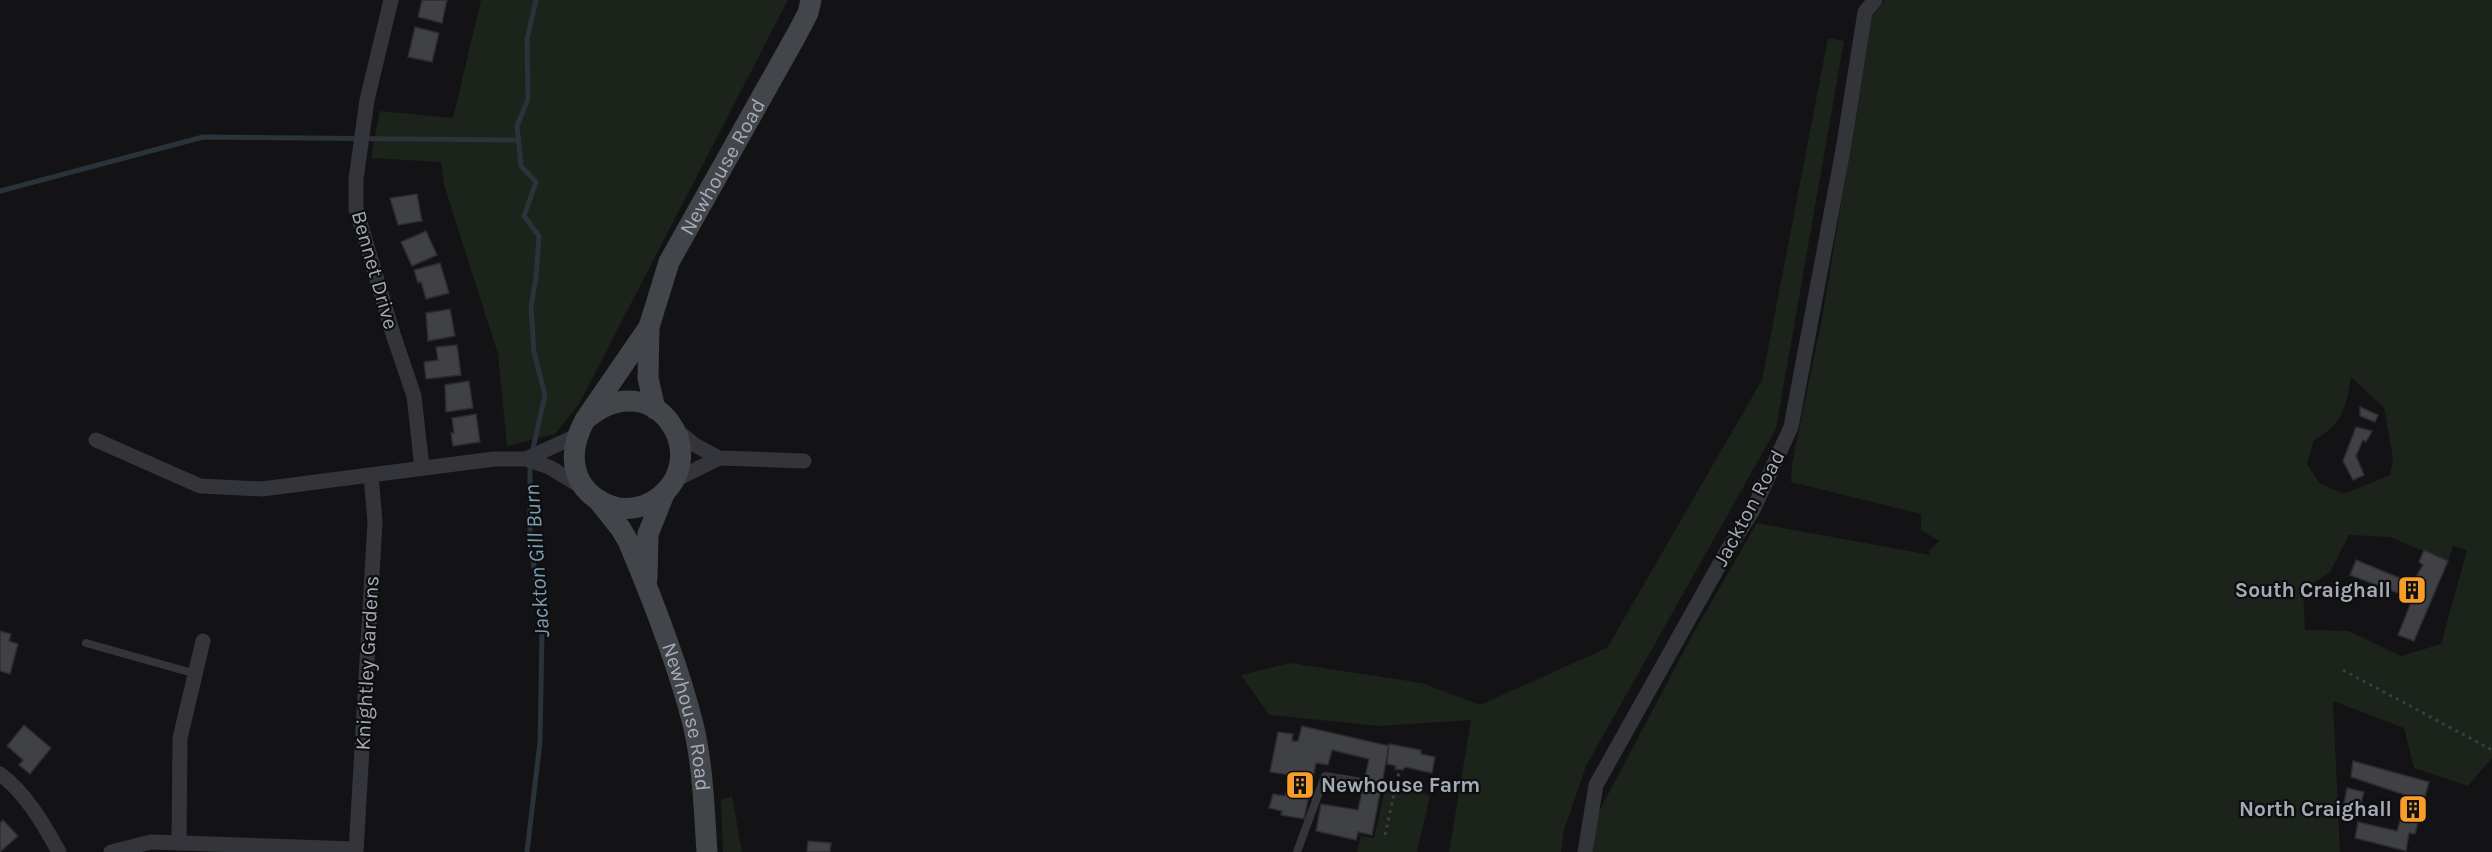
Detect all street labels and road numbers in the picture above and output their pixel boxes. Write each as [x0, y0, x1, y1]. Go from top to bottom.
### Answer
street label: Newhouse Road [675, 94, 770, 239]
street label: Bennet Drive [347, 208, 403, 332]
street label: Jackton Road [1708, 446, 1790, 570]
street label: Knightley Gardens [350, 575, 384, 751]
street label: Newhouse Road [657, 639, 715, 792]

